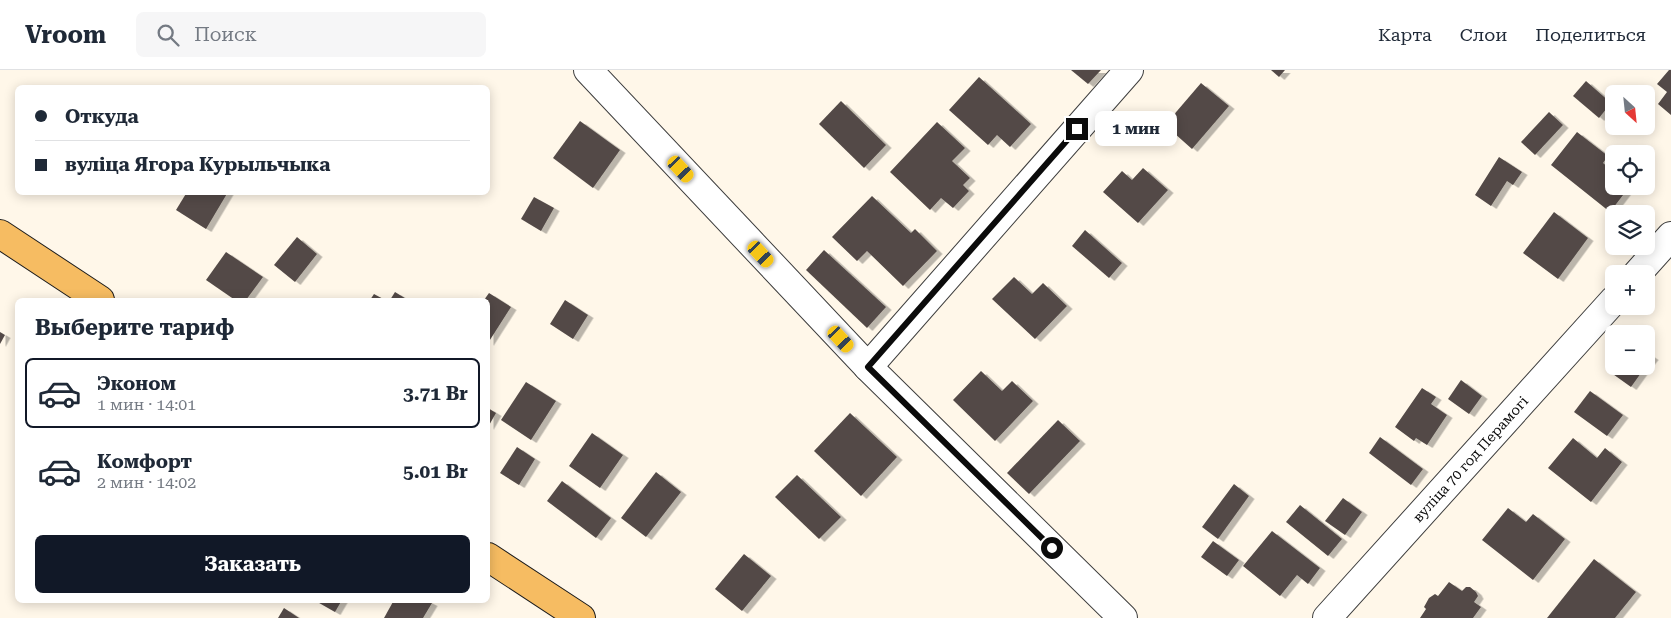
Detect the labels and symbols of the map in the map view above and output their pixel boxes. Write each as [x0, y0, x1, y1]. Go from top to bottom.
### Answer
north arrow [1605, 85, 1655, 135]
callout: 1 мин [1094, 112, 1177, 146]
route end [1066, 118, 1088, 140]
car [665, 153, 696, 185]
car [745, 238, 776, 270]
car [825, 323, 856, 355]
street label: вуліца 70 год Перамогі [1410, 393, 1532, 525]
route start [1041, 537, 1063, 559]

